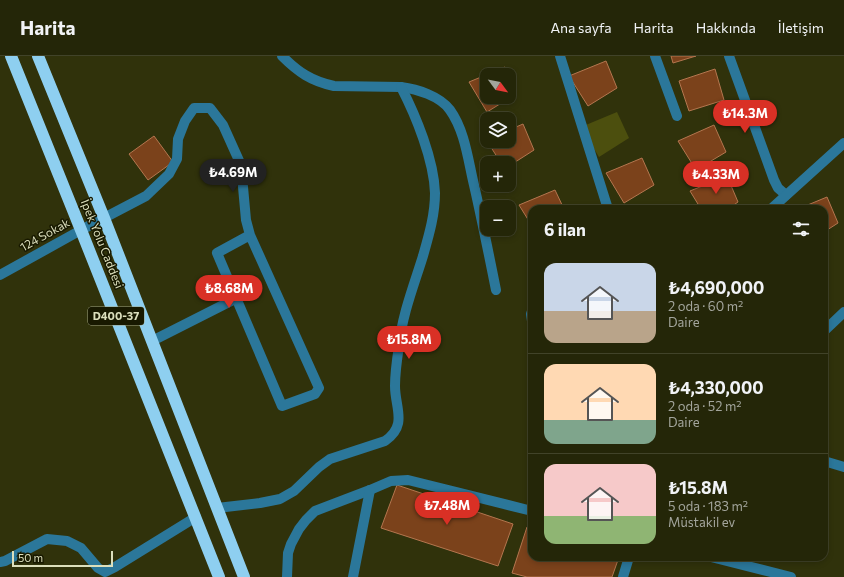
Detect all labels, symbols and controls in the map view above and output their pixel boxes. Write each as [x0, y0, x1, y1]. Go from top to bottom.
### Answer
text: Harita [20, 16, 75, 39]
text: Ana sayfa [550, 19, 612, 36]
text: Harita [634, 19, 674, 36]
text: Hakkında [696, 19, 756, 36]
text: İletişim [778, 19, 824, 36]
north arrow [480, 68, 516, 104]
map controls [480, 68, 516, 236]
pin: ₺14.3M [712, 100, 778, 134]
text: ₺14.3M [722, 105, 768, 121]
button: layers [480, 112, 516, 148]
button: + [480, 156, 516, 192]
pin: ₺4.69M [200, 159, 266, 193]
pin: ₺4.33M [683, 161, 749, 195]
text: ₺4.69M [209, 164, 257, 180]
text: ₺4.33M [692, 166, 740, 182]
street label: İpek Yolu Caddesi [79, 197, 127, 290]
button: − [480, 200, 516, 236]
street label: 124 Sokak [17, 215, 72, 253]
icon: filters [790, 218, 812, 240]
text: 6 ilan [544, 219, 586, 240]
pin: ₺8.68M [196, 275, 262, 309]
text: ₺4,690,000 [668, 277, 764, 298]
icon: home [576, 279, 624, 327]
text: ₺8.68M [204, 280, 254, 296]
text: 2 oda · 60 m² [668, 298, 743, 314]
road number: D400-37 [88, 307, 144, 325]
text: Daire [668, 314, 700, 330]
pin: ₺15.8M [376, 326, 442, 360]
text: ₺15.8M [386, 331, 432, 347]
text: ₺4,330,000 [668, 377, 764, 398]
icon: home [576, 380, 624, 428]
text: 2 oda · 52 m² [668, 398, 742, 414]
text: Daire [668, 414, 700, 430]
text: ₺15.8M [668, 477, 728, 498]
icon: home [576, 480, 624, 528]
pin: ₺7.48M [414, 492, 480, 526]
text: ₺7.48M [424, 497, 470, 513]
text: 5 oda · 183 m² [668, 498, 748, 514]
text: Müstakil ev [668, 514, 735, 530]
scale bar [12, 549, 113, 568]
text: 50 m [18, 551, 43, 564]

